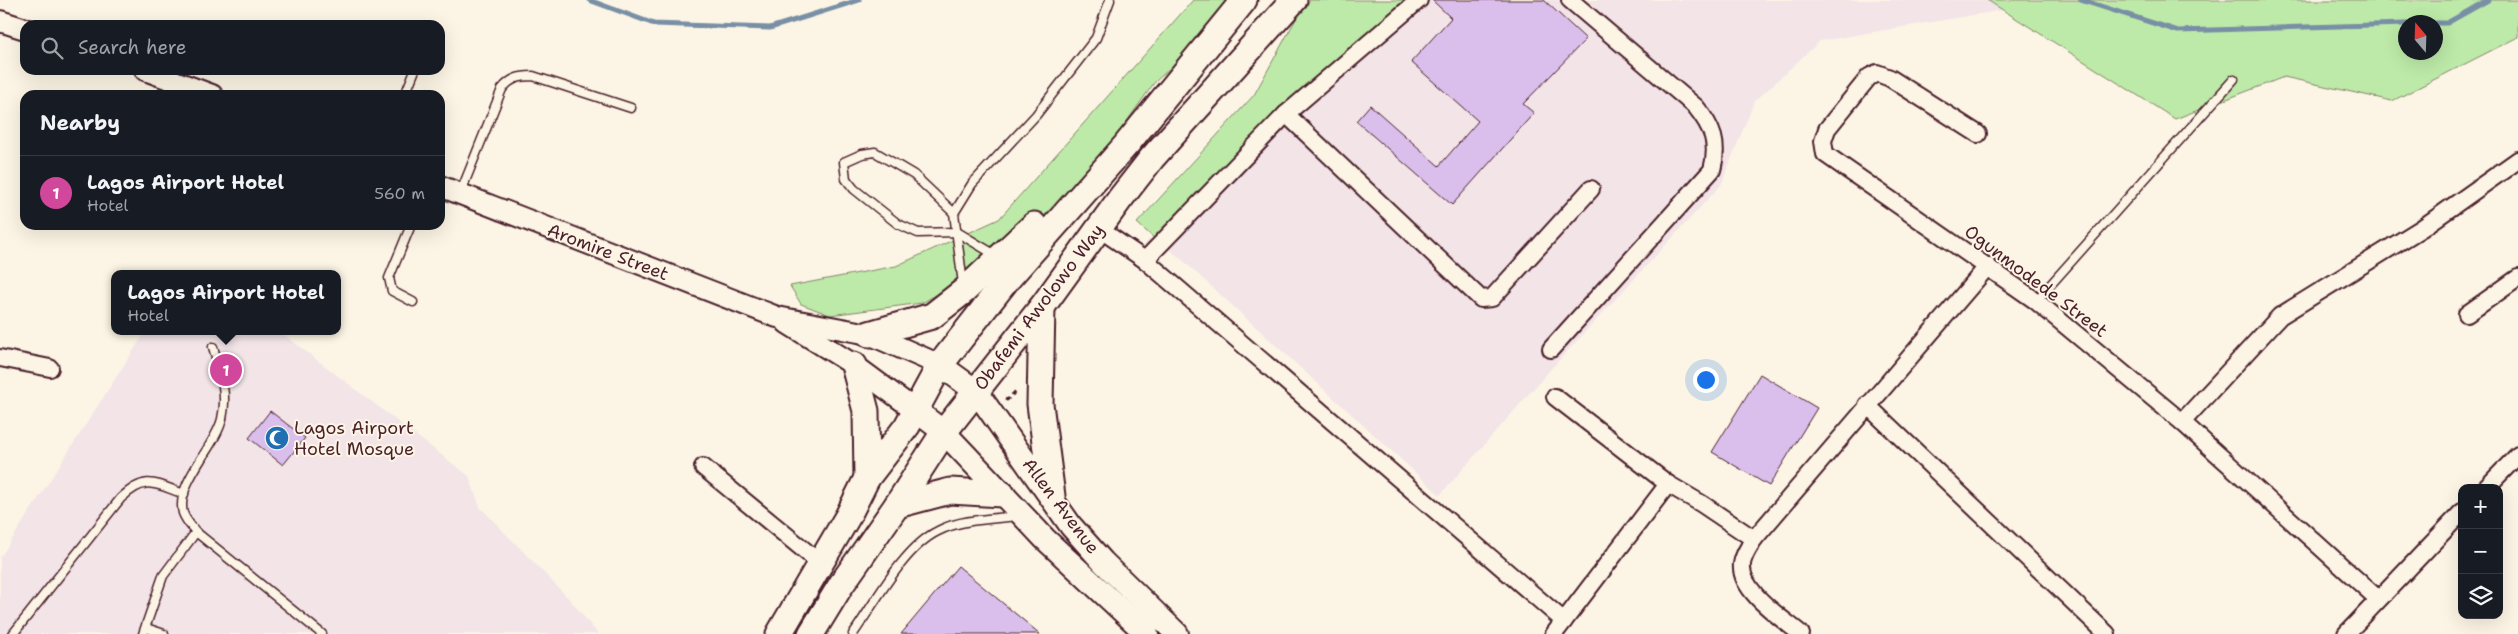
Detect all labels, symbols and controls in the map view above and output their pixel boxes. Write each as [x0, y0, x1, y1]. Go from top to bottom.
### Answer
north arrow [2398, 15, 2443, 60]
search box [20, 20, 445, 75]
icon: search [38, 34, 66, 62]
text: Search here [78, 35, 187, 60]
text: Nearby [40, 109, 120, 137]
text: Lagos Airport Hotel [87, 170, 284, 195]
text: 1 [52, 183, 60, 204]
text: 560 m [374, 183, 425, 204]
text: Hotel [87, 195, 128, 216]
street label: Aromire Street [544, 218, 672, 286]
street label: Obafemi Awolowo Way [969, 219, 1109, 395]
street label: Ogunmodede Street [1960, 219, 2113, 343]
popup [111, 270, 341, 335]
text: Lagos Airport Hotel [127, 280, 325, 305]
text: Hotel [127, 305, 169, 326]
pin: 1 [210, 351, 242, 389]
your location [1693, 367, 1719, 393]
place label: Lagos Airport Hotel Mosque [294, 416, 414, 461]
mosque icon: Lagos Airport Hotel Mosque [264, 425, 290, 451]
street label: Allen Avenue [1017, 453, 1105, 559]
map controls [2458, 484, 2503, 619]
button: + [2458, 484, 2503, 529]
button: − [2458, 529, 2503, 574]
button: layers [2458, 574, 2503, 619]

